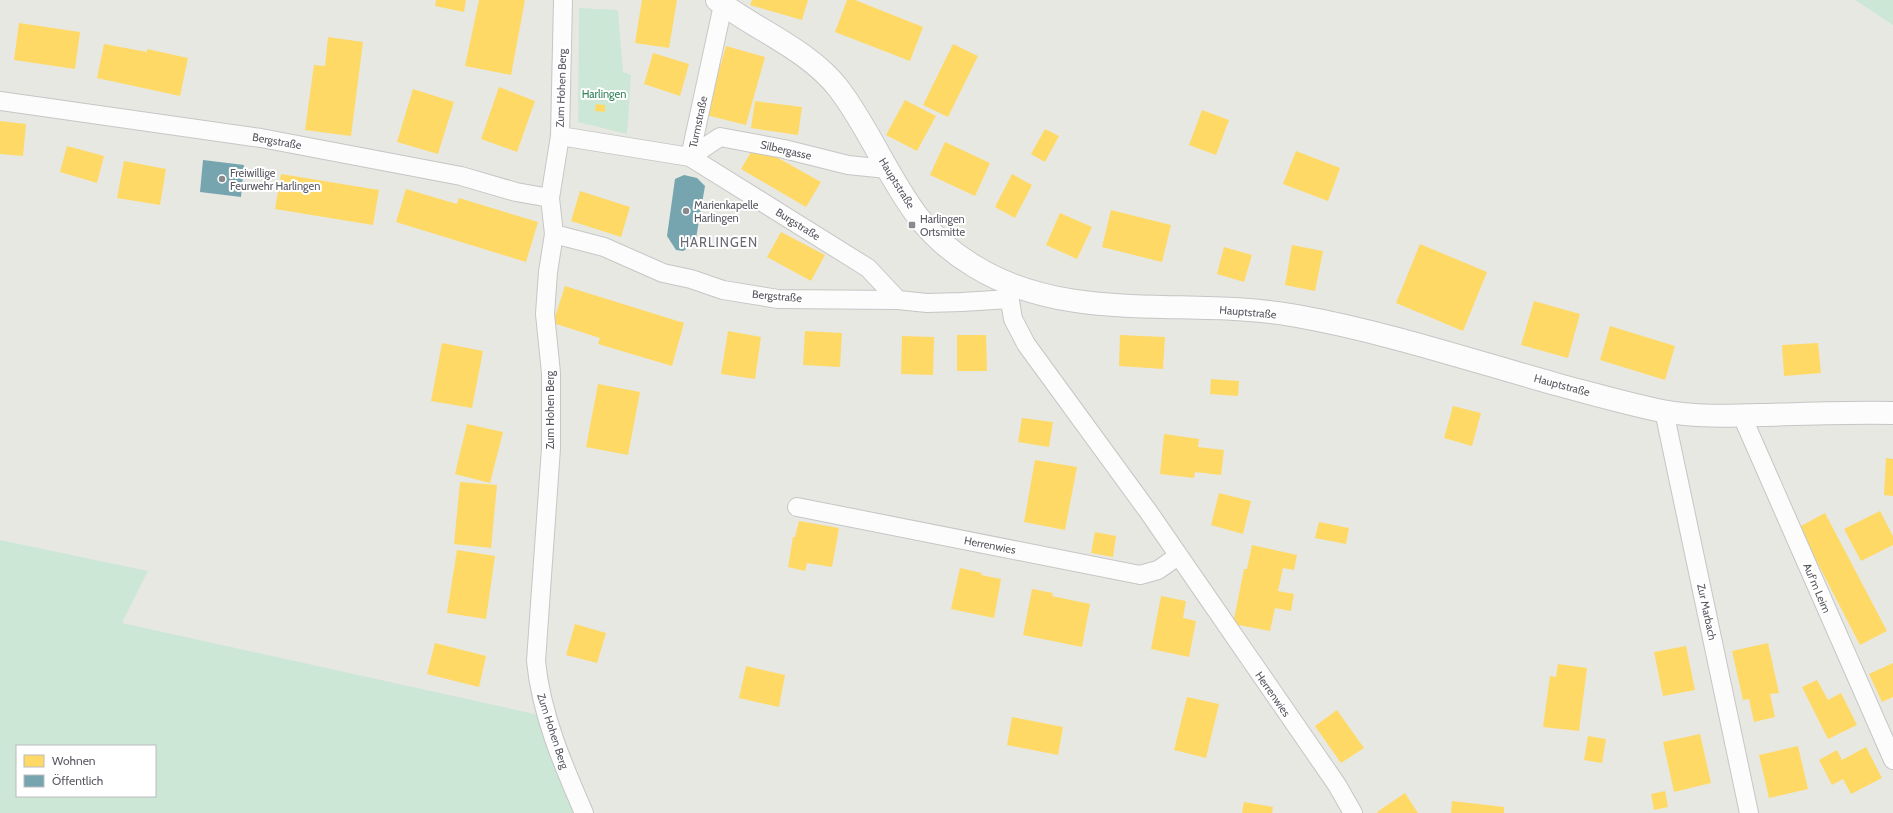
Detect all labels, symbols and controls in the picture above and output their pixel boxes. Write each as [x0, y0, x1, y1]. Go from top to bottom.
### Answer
street label: Zum Hohen Berg [553, 48, 569, 127]
park label: Harlingen [582, 87, 626, 101]
street label: Turmstraße [686, 94, 710, 149]
street label: Bergstraße [251, 130, 303, 152]
street label: Silbergasse [759, 137, 813, 163]
street label: Hauptstraße [876, 155, 918, 211]
place label: Freiwillige Feurwehr Harlingen [230, 166, 320, 193]
marker: Freiwillige Feurwehr Harlingen [217, 174, 227, 184]
place label: Marienkapelle Harlingen [694, 198, 759, 225]
street label: Burgstraße [773, 205, 823, 243]
marker: Marienkapelle Harlingen [681, 206, 691, 216]
place label: Harlingen Ortsmitte [920, 212, 965, 239]
marker: Harlingen Ortsmitte [907, 220, 917, 230]
district label: HARLINGEN [680, 234, 758, 250]
street label: Bergstraße [752, 287, 803, 305]
street label: Hauptstraße [1219, 303, 1278, 322]
street label: Zum Hohen Berg [543, 370, 557, 449]
street label: Hauptstraße [1533, 371, 1592, 399]
street label: Herrenwies [963, 533, 1017, 557]
street label: Auf'm Leim [1800, 561, 1834, 615]
street label: Zur Marbach [1694, 582, 1720, 642]
street label: Herrenwies [1252, 669, 1294, 720]
street label: Zum Hohen Berg [534, 691, 572, 771]
legend [16, 745, 156, 797]
text: Wohnen [52, 753, 96, 768]
text: Öffentlich [52, 773, 103, 788]

